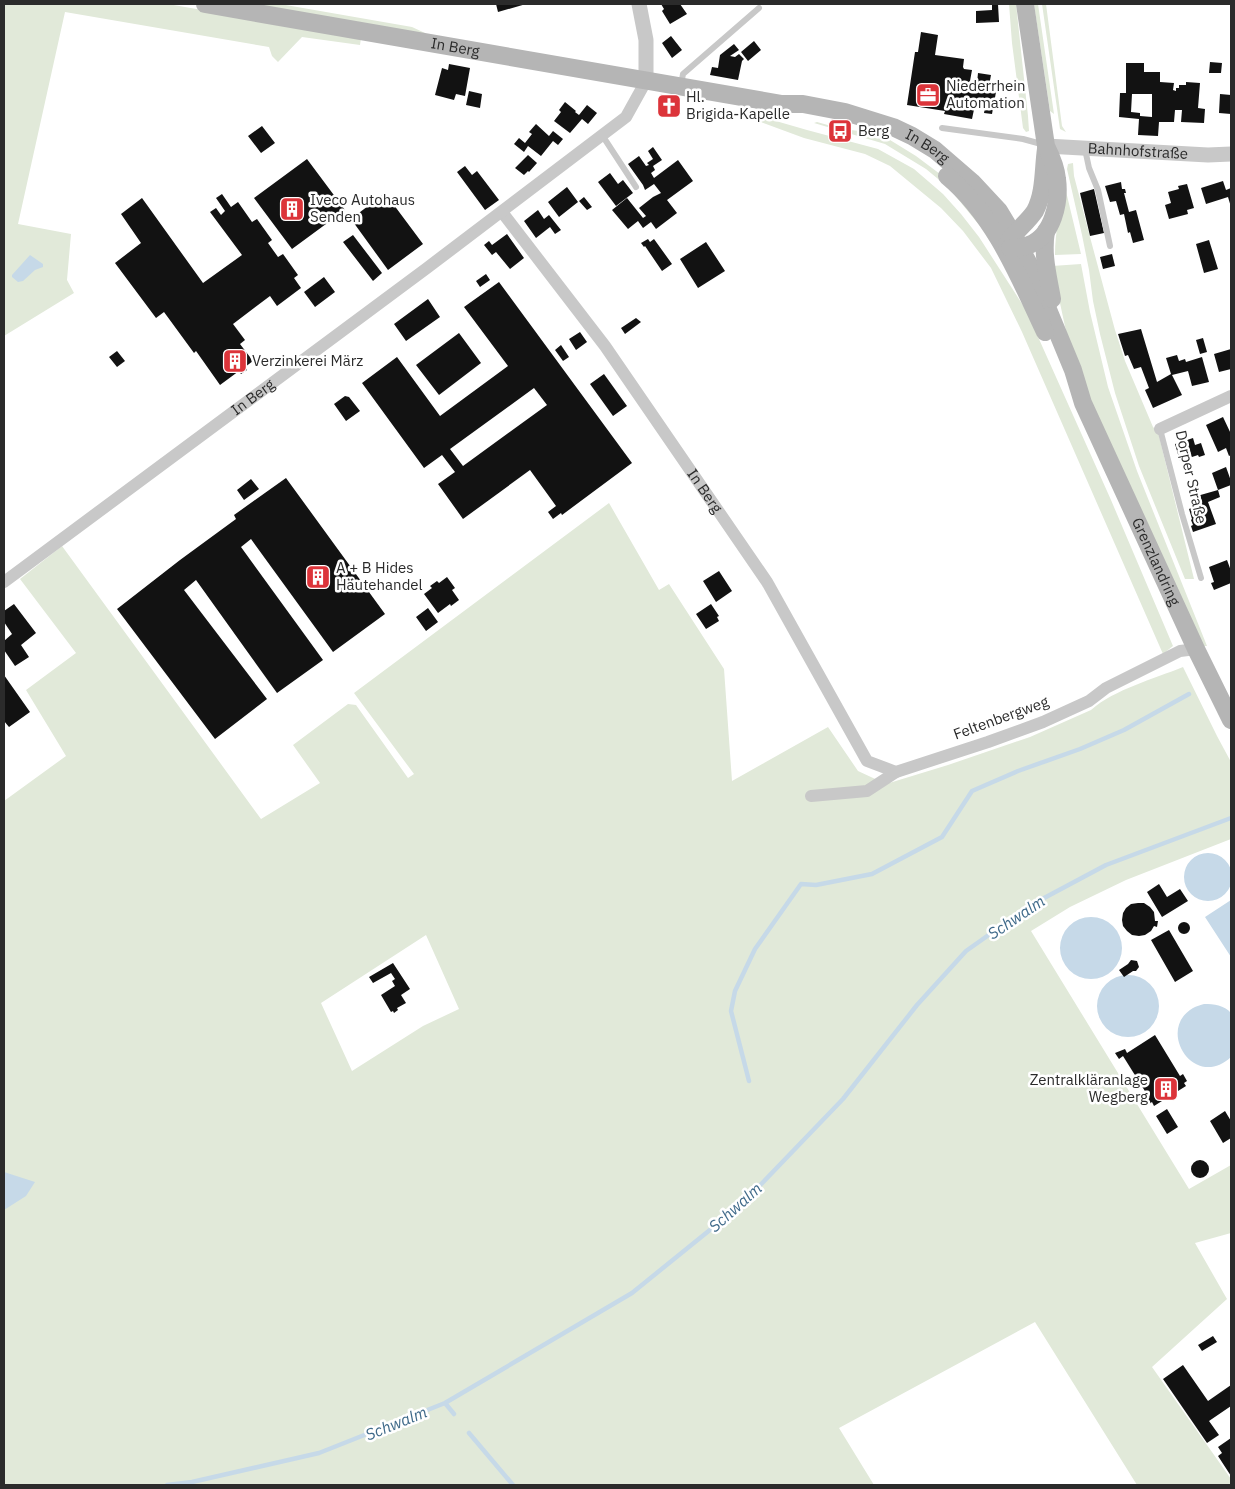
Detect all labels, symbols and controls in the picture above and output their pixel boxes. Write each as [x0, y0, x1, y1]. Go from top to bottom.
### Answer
street label: In Berg [429, 33, 481, 60]
place label: Niederrhein Automation [946, 76, 1026, 112]
office icon: Niederrhein Automation [915, 82, 941, 108]
place label: Hl. Brigida-Kapelle [686, 87, 790, 123]
church icon: Hl. Brigida-Kapelle [656, 93, 682, 119]
bus stop icon: Berg [827, 118, 853, 144]
place label: Berg [858, 121, 889, 140]
street label: In Berg [902, 124, 954, 167]
street label: Bahnhofstraße [1087, 138, 1189, 163]
place label: Iveco Autohaus Senden [310, 190, 415, 226]
building icon: Iveco Autohaus Senden [279, 196, 305, 222]
building icon: Verzinkerei März [222, 348, 248, 374]
place label: Verzinkerei März [252, 351, 363, 370]
street label: In Berg [227, 374, 278, 419]
street label: Dorper Straße [1172, 428, 1211, 525]
street label: In Berg [683, 465, 727, 517]
street label: Grenzlandring [1128, 515, 1185, 609]
place label: A + B Hides Häutehandel [336, 558, 423, 594]
building icon: A + B Hides Häutehandel [305, 564, 331, 590]
street label: Feltenbergweg [951, 691, 1051, 744]
water label: Schwalm [984, 891, 1048, 943]
place label: Zentralkläranlage Wegberg [1030, 1070, 1148, 1106]
building icon: Zentralkläranlage Wegberg [1153, 1076, 1179, 1102]
water label: Schwalm [704, 1178, 766, 1236]
water label: Schwalm [362, 1402, 430, 1444]

